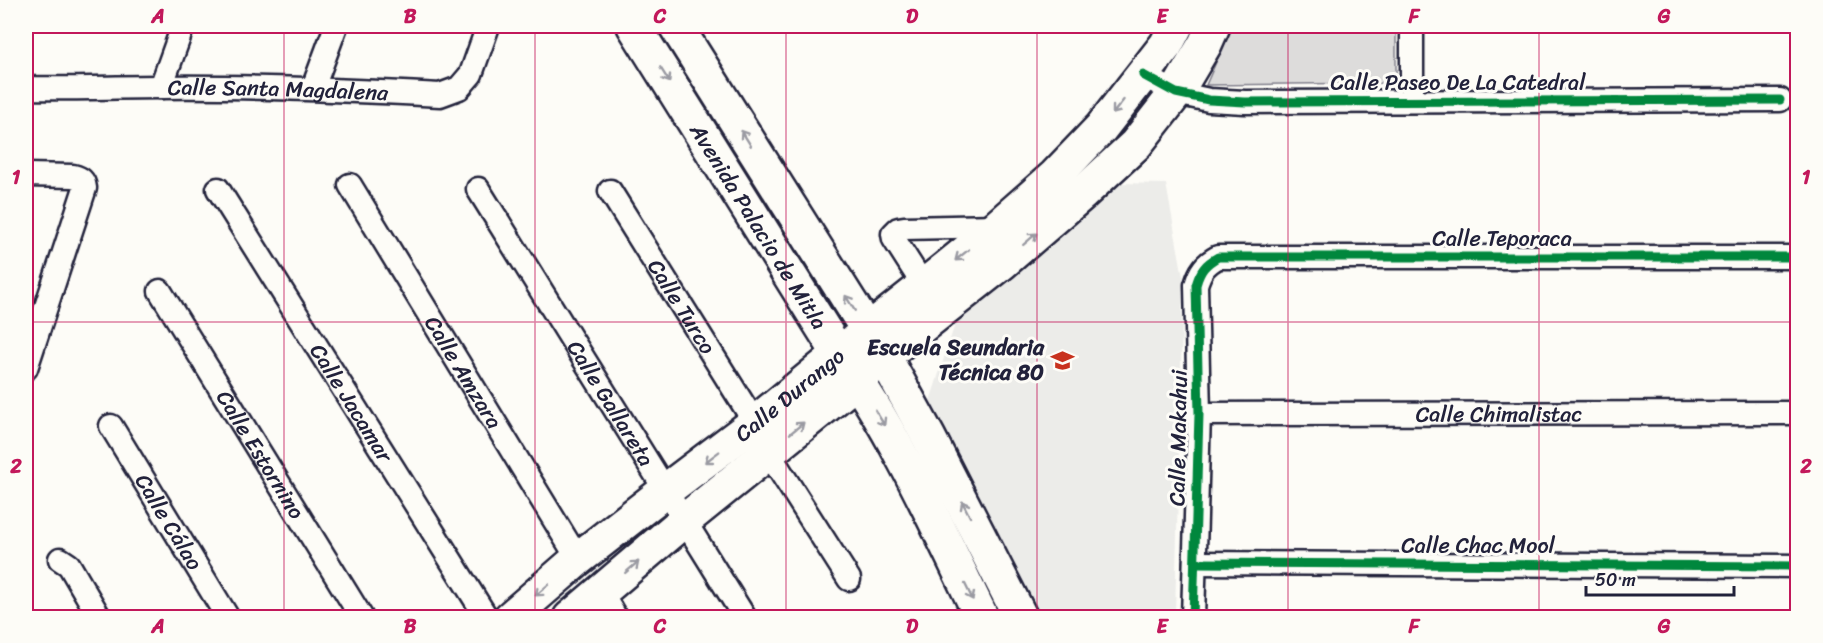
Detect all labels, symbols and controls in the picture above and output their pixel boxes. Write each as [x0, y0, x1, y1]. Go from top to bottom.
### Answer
text: A [150, 0, 165, 34]
text: B [404, 0, 417, 34]
text: C [653, 0, 667, 34]
text: D [906, 0, 919, 34]
text: E [1156, 0, 1169, 34]
text: F [1408, 0, 1421, 34]
text: G [1657, 0, 1671, 34]
street label: Calle Paseo De La Catedral [1331, 63, 1586, 102]
one-way arrow [659, 66, 671, 83]
street label: Calle Santa Magdalena [168, 67, 390, 112]
one-way arrow [1111, 98, 1124, 114]
street label: Avenida Palacio de Mitla [679, 114, 839, 337]
one-way arrow [740, 130, 752, 147]
text: 1 [12, 160, 21, 195]
text: 1 [1802, 160, 1811, 195]
street label: Calle Teporaca [1432, 219, 1572, 258]
one-way arrow [1022, 232, 1037, 246]
one-way arrow [954, 249, 970, 262]
street label: Calle Turco [637, 251, 727, 362]
one-way arrow [843, 295, 855, 312]
street label: Calle Amzara [414, 307, 514, 436]
place label: Escuela Seundaria Técnica 80 [867, 328, 1045, 392]
street label: Calle Gallareta [557, 332, 666, 474]
street label: Calle Jacamar [300, 335, 405, 472]
street label: Calle Durango [726, 337, 854, 452]
school or university icon: Escuela Seundaria Técnica 80 [1049, 347, 1075, 373]
street label: Calle Makahui [1157, 369, 1199, 506]
street label: Calle Estornino [206, 382, 316, 527]
street label: Calle Chimalistac [1416, 394, 1582, 433]
one-way arrow [875, 409, 887, 426]
one-way arrow [789, 422, 805, 435]
text: 2 [9, 449, 22, 484]
text: 2 [1799, 449, 1812, 484]
one-way arrow [704, 450, 720, 463]
street label: Calle Cálao [125, 466, 214, 578]
one-way arrow [960, 501, 971, 519]
street label: Calle Chac Mool [1401, 526, 1556, 565]
scale bar [1586, 559, 1734, 597]
one-way arrow [624, 560, 639, 574]
text: 50 m [1595, 564, 1636, 596]
one-way arrow [964, 582, 975, 600]
one-way arrow [535, 583, 550, 597]
text: A [150, 609, 165, 643]
text: B [404, 609, 417, 643]
text: C [653, 609, 667, 643]
text: D [906, 609, 919, 643]
text: E [1156, 609, 1169, 643]
text: F [1408, 609, 1421, 643]
text: G [1657, 609, 1671, 643]

